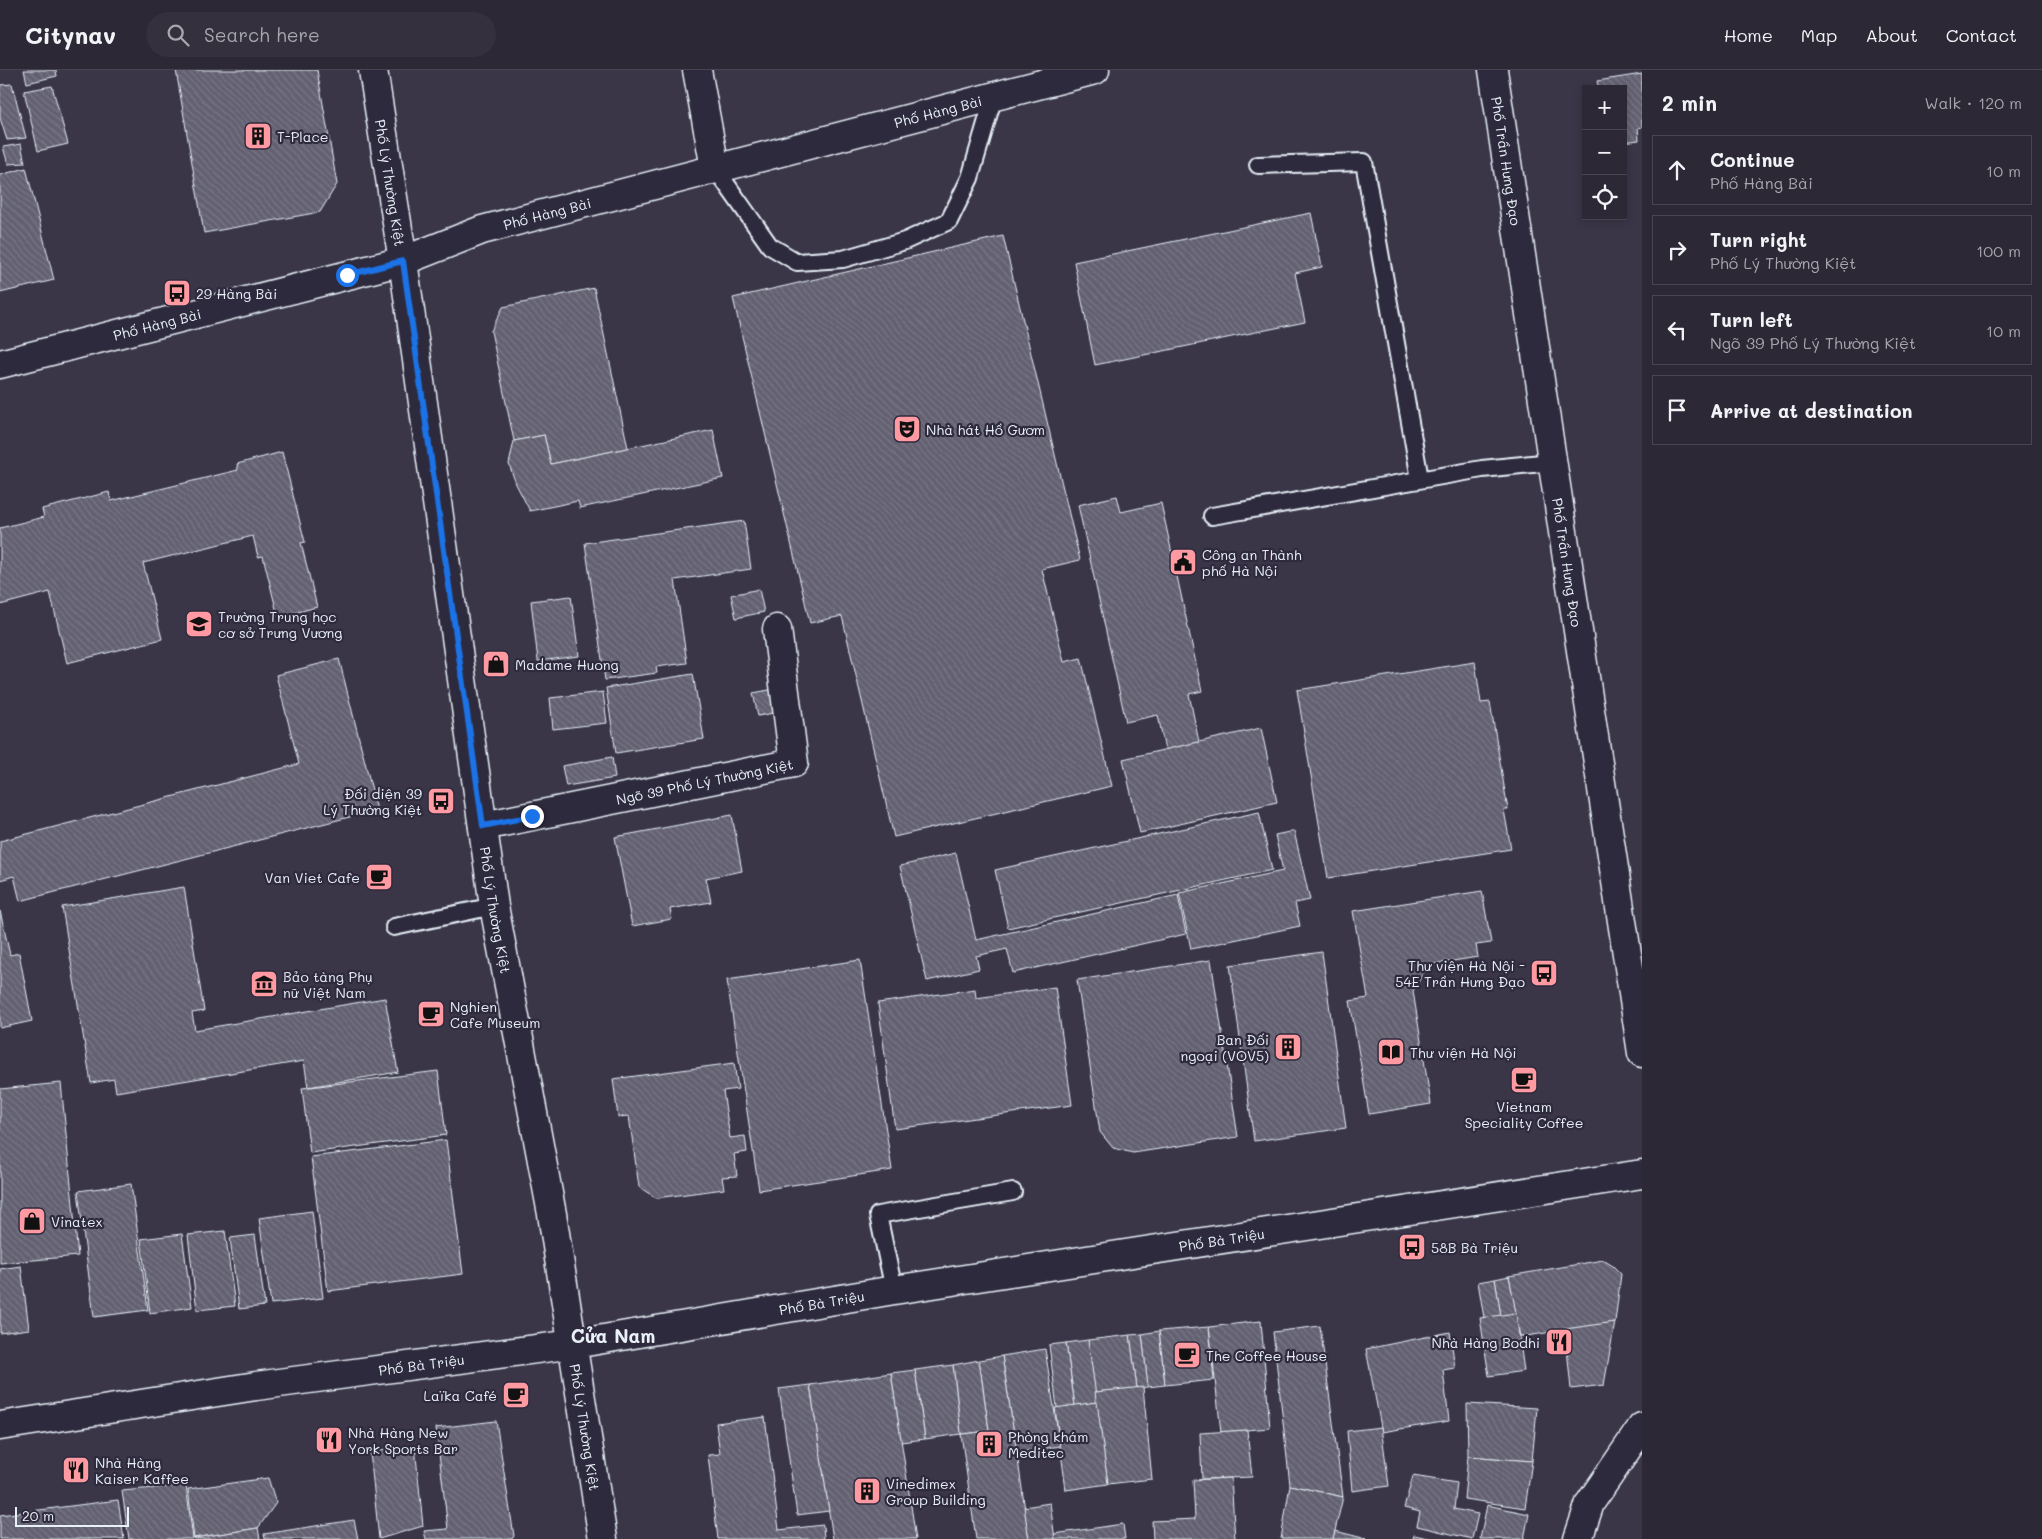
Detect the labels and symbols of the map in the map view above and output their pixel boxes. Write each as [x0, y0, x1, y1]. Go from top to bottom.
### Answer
street label: Phố Hàng Bài [892, 90, 984, 132]
street label: Phố Trần Hưng Đạo [1488, 95, 1526, 227]
street label: Phố Lý Thường Kiệt [371, 118, 410, 247]
building icon: T-Place [243, 121, 273, 151]
place label: T-Place [277, 127, 328, 146]
street label: Phố Hàng Bài [501, 192, 593, 234]
route start [336, 264, 359, 287]
bus stop icon: 29 Hàng Bài [162, 278, 192, 308]
place label: 29 Hàng Bài [196, 284, 277, 303]
street label: Phố Hàng Bài [111, 304, 203, 344]
theatre icon: Nhà hát Hồ Gươm [892, 414, 922, 444]
place label: Nhà hát Hồ Gươm [926, 420, 1045, 439]
street label: Phố Trần Hưng Đạo [1548, 497, 1587, 628]
place label: Công an Thành phố Hà Nội [1202, 545, 1302, 580]
public building icon: Công an Thành phố Hà Nội [1168, 547, 1198, 577]
place label: Trường Trung học cơ sở Trưng Vương [218, 607, 342, 642]
school or university icon: Trường Trung học cơ sở Trưng Vương [184, 609, 214, 639]
shop icon: Madame Huong [481, 649, 511, 679]
place label: Madame Huong [515, 655, 619, 674]
street label: Ngõ 39 Phố Lý Thường Kiệt [614, 754, 795, 808]
place label: Đối diện 39 Lý Thường Kiệt [323, 784, 422, 819]
bus stop icon: Đối diện 39 Lý Thường Kiệt [426, 786, 456, 816]
route end [521, 805, 544, 828]
street label: Phố Lý Thường Kiệt [476, 845, 516, 975]
cafe icon: Van Viet Cafe [364, 862, 394, 892]
place label: Van Viet Cafe [265, 868, 360, 887]
place label: Thư viện Hà Nội - 54E Trần Hưng Đạo [1395, 956, 1525, 991]
bus stop icon: Thư viện Hà Nội - 54E Trần Hưng Đạo [1529, 958, 1559, 988]
place label: Bảo tàng Phụ nữ Việt Nam [283, 967, 373, 1002]
museum icon: Bảo tàng Phụ nữ Việt Nam [249, 969, 279, 999]
place label: Nghien Cafe Museum [450, 997, 540, 1032]
cafe icon: Nghien Cafe Museum [416, 999, 446, 1029]
place label: Ban Đối ngoại (VOV5) [1181, 1030, 1269, 1065]
building icon: Ban Đối ngoại (VOV5) [1273, 1032, 1303, 1062]
library icon: Thư viện Hà Nội [1376, 1037, 1406, 1067]
place label: Thư viện Hà Nội [1410, 1043, 1517, 1062]
cafe icon: Vietnam Speciality Coffee [1509, 1065, 1539, 1095]
place label: Vietnam Speciality Coffee [1465, 1097, 1583, 1132]
shop icon: Vinatex [17, 1206, 47, 1236]
place label: Vinatex [51, 1212, 103, 1231]
street label: Phố Bà Triệu [1177, 1223, 1266, 1255]
bus stop icon: 58B Bà Triệu [1397, 1232, 1427, 1262]
place label: 58B Bà Triệu [1431, 1238, 1518, 1257]
street label: Phố Bà Triệu [777, 1286, 866, 1319]
district label: Cửa Nam [571, 1323, 655, 1348]
restaurant icon: Nhà Hàng Bodhi [1544, 1327, 1574, 1357]
place label: Nhà Hàng Bodhi [1431, 1333, 1540, 1352]
cafe icon: The Coffee House [1172, 1340, 1202, 1370]
place label: The Coffee House [1206, 1346, 1327, 1365]
street label: Phố Bà Triệu [377, 1349, 466, 1379]
street label: Phố Lý Thường Kiệt [566, 1362, 605, 1492]
cafe icon: Laïka Café [501, 1380, 531, 1410]
place label: Laïka Café [424, 1386, 497, 1405]
place label: Nhà Hàng New York Sports Bar [348, 1423, 458, 1458]
restaurant icon: Nhà Hàng New York Sports Bar [314, 1425, 344, 1455]
place label: Phòng khám Meditec [1008, 1427, 1088, 1462]
building icon: Phòng khám Meditec [974, 1429, 1004, 1459]
place label: Nhà Hàng Kaiser Kaffee [95, 1453, 189, 1488]
restaurant icon: Nhà Hàng Kaiser Kaffee [61, 1455, 91, 1485]
place label: Vinedimex Group Building [886, 1474, 986, 1509]
building icon: Vinedimex Group Building [852, 1476, 882, 1506]
scale bar [15, 1504, 129, 1527]

